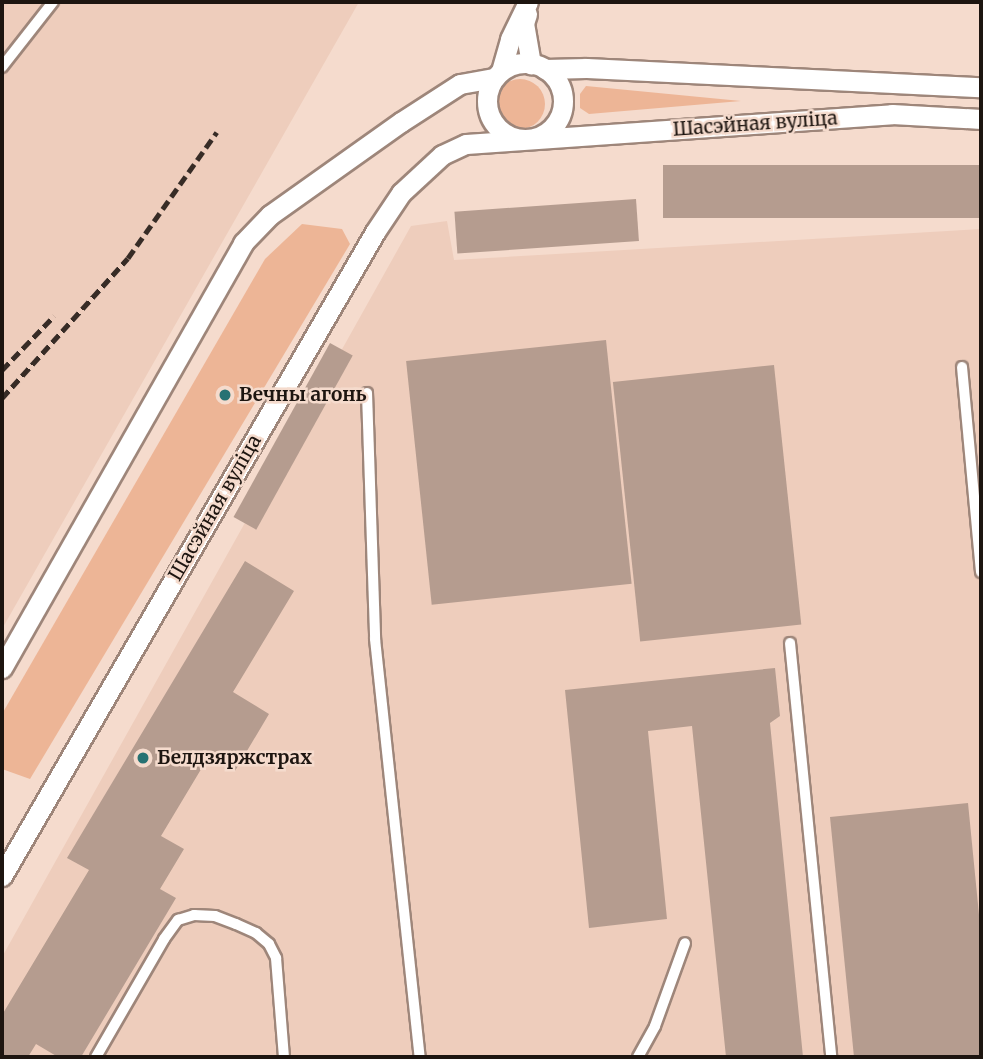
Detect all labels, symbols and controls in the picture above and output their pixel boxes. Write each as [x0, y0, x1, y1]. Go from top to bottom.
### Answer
street label: Шасэйная вуліца [672, 107, 838, 141]
place label: Вечны агонь [239, 384, 367, 406]
marker: Вечны агонь [217, 387, 233, 403]
street label: Шасэйная вуліца [164, 431, 266, 585]
place label: Белдзяржстрах [157, 747, 312, 769]
marker: Белдзяржстрах [135, 750, 151, 766]

